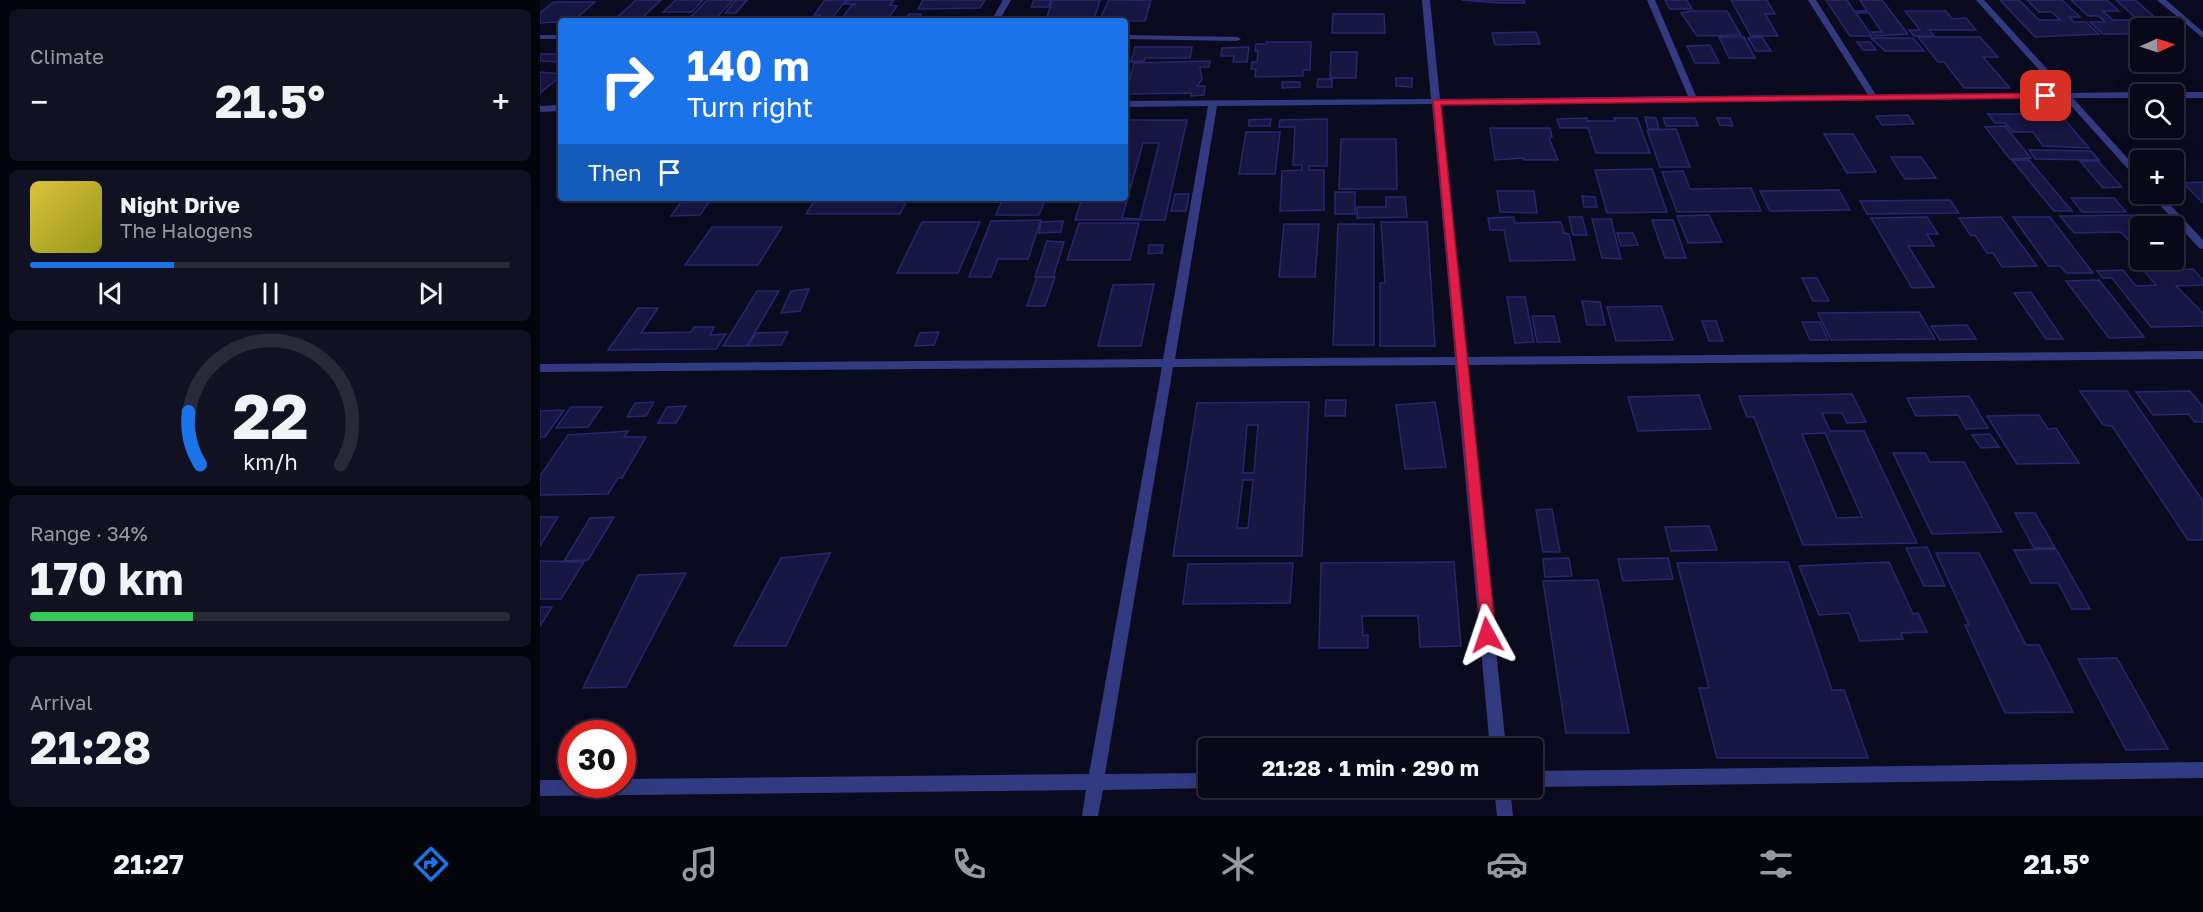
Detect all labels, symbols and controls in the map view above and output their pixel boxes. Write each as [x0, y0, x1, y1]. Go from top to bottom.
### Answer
north arrow [2130, 18, 2184, 72]
map controls [2130, 18, 2184, 270]
text: 140 m [687, 40, 809, 90]
icon: right [588, 42, 666, 120]
text: Climate [30, 44, 104, 68]
pin [2020, 70, 2071, 121]
text: 21.5° [215, 74, 325, 128]
icon: arrive [2029, 79, 2062, 112]
text: − [30, 82, 48, 121]
text: + [492, 82, 510, 121]
button: search [2130, 84, 2184, 138]
text: Turn right [687, 91, 813, 123]
button: + [2130, 150, 2184, 204]
icon: arrive [653, 156, 686, 189]
text: Then [588, 159, 641, 186]
text: Night Drive [120, 191, 240, 218]
button: − [2130, 216, 2184, 270]
text: The Halogens [120, 218, 253, 242]
icon: previous [94, 277, 127, 310]
icon: pause [254, 277, 287, 310]
icon: next [414, 277, 447, 310]
text: 22 [232, 378, 308, 453]
text: km/h [243, 449, 297, 475]
text: Range · 34% [30, 521, 148, 545]
text: 170 km [30, 551, 184, 605]
position arrow [1455, 603, 1519, 667]
text: Arrival [30, 690, 93, 714]
text: 21:28 [30, 720, 151, 774]
speed limit sign: 30 [558, 720, 636, 798]
text: 21:28 · 1 min · 290 m [1262, 754, 1479, 781]
icon: directions [410, 843, 452, 885]
icon: music [679, 843, 721, 885]
icon: phone [948, 843, 990, 885]
icon: climate [1217, 843, 1259, 885]
icon: car [1486, 843, 1528, 885]
icon: filters [1755, 843, 1797, 885]
text: 21:27 [113, 848, 184, 880]
text: 21.5° [2024, 848, 2090, 880]

